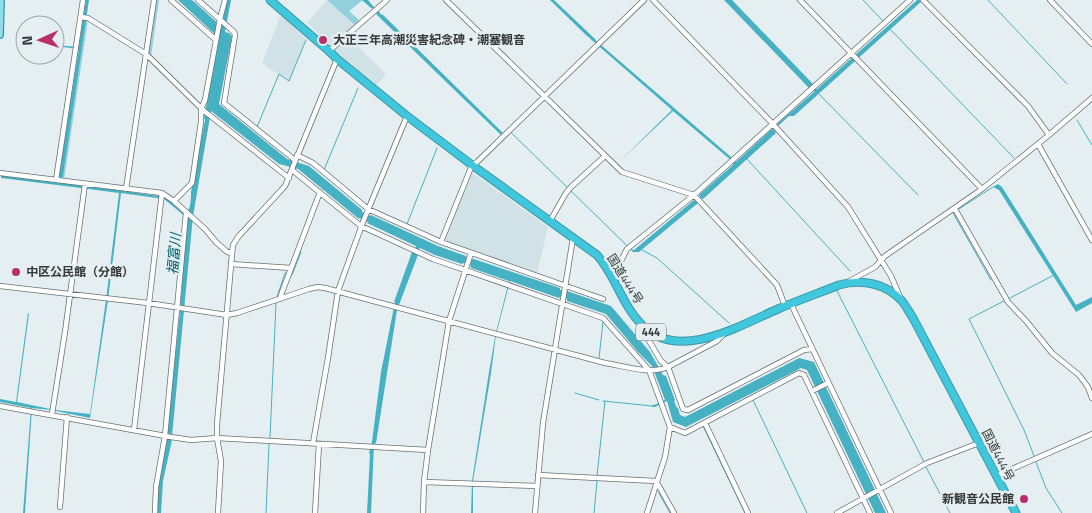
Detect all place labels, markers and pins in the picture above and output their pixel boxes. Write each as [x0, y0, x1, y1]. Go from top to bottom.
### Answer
place label: 大正三年高潮災害紀念碑・潮塞観音 [333, 30, 525, 49]
marker: 大正三年高潮災害紀念碑・潮塞観音 [317, 34, 329, 46]
place label: 中区公民館（分館） [26, 262, 134, 281]
marker: 中区公民館（分館） [10, 266, 22, 278]
place label: 新観音公民館 [942, 489, 1014, 508]
marker: 新観音公民館 [1018, 493, 1030, 505]

